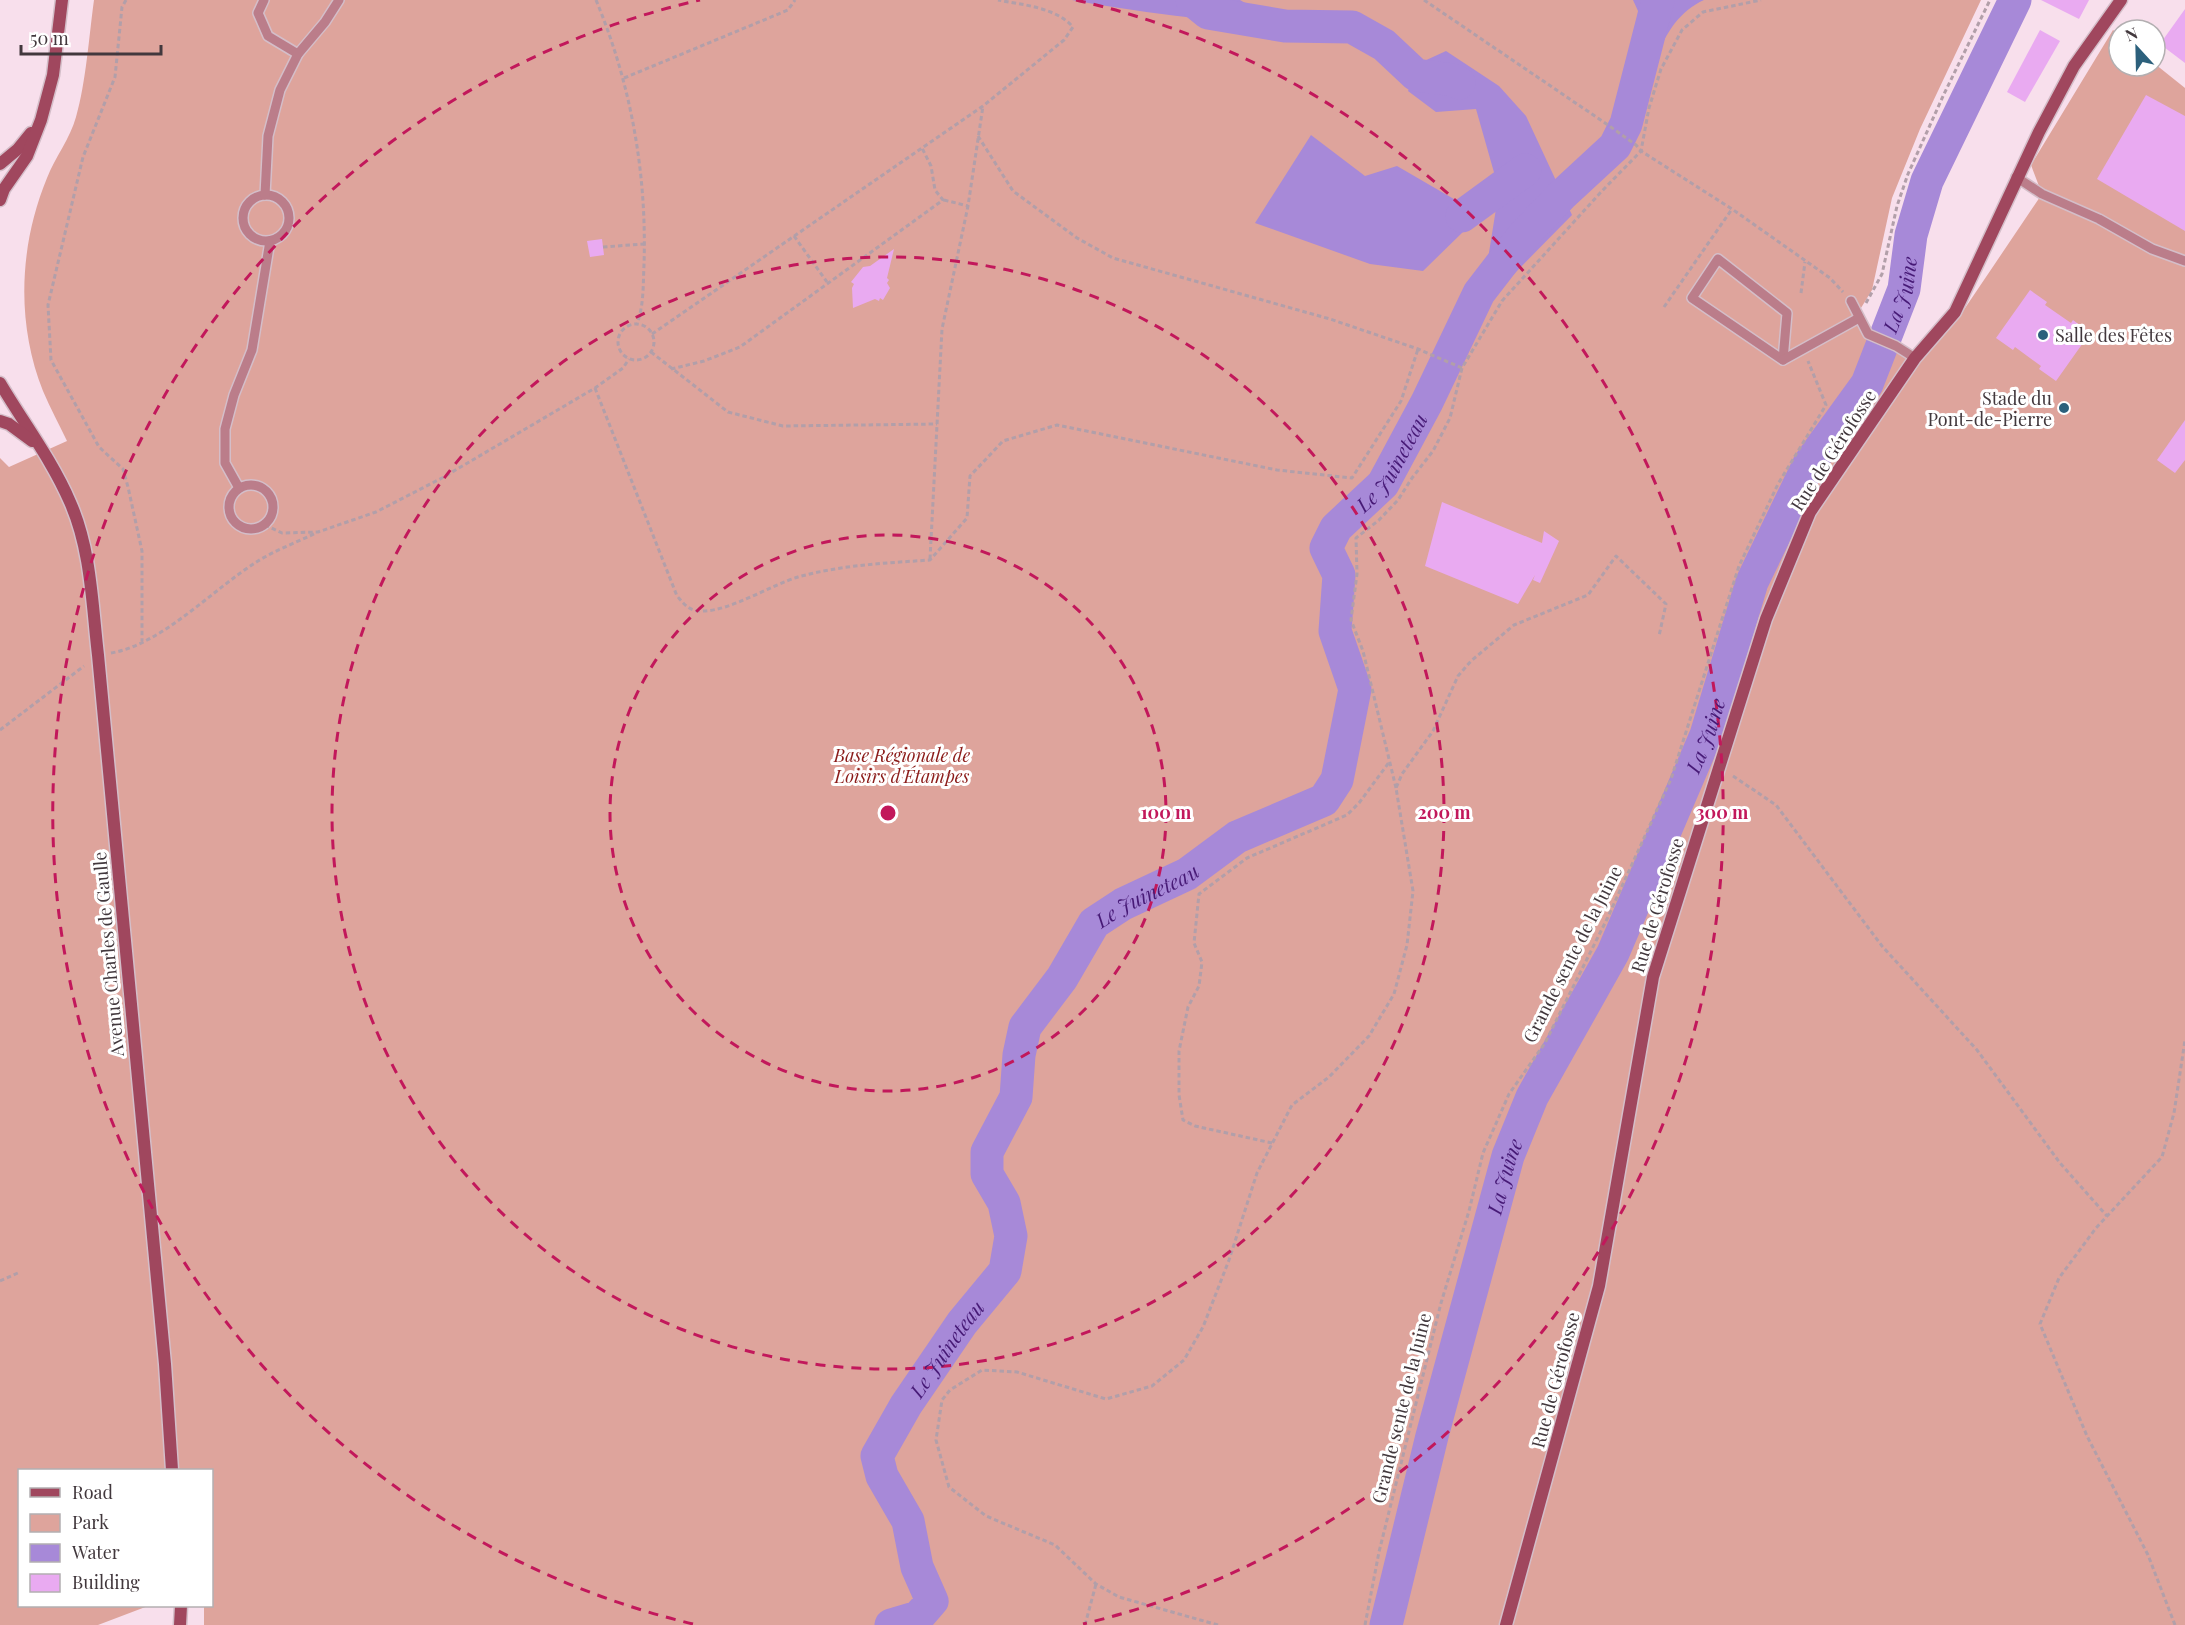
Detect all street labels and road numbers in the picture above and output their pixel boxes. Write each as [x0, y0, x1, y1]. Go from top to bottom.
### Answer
street label: Rue de Gérofosse [1785, 385, 1881, 515]
street label: Rue de Gérofosse [1625, 835, 1689, 975]
street label: Avenue Charles de Gaulle [87, 851, 129, 1058]
street label: Grande sente de la Juine [1517, 862, 1627, 1046]
street label: Rue de Gérofosse [1525, 1309, 1585, 1451]
street label: Grande sente de la Juine [1366, 1310, 1436, 1506]

